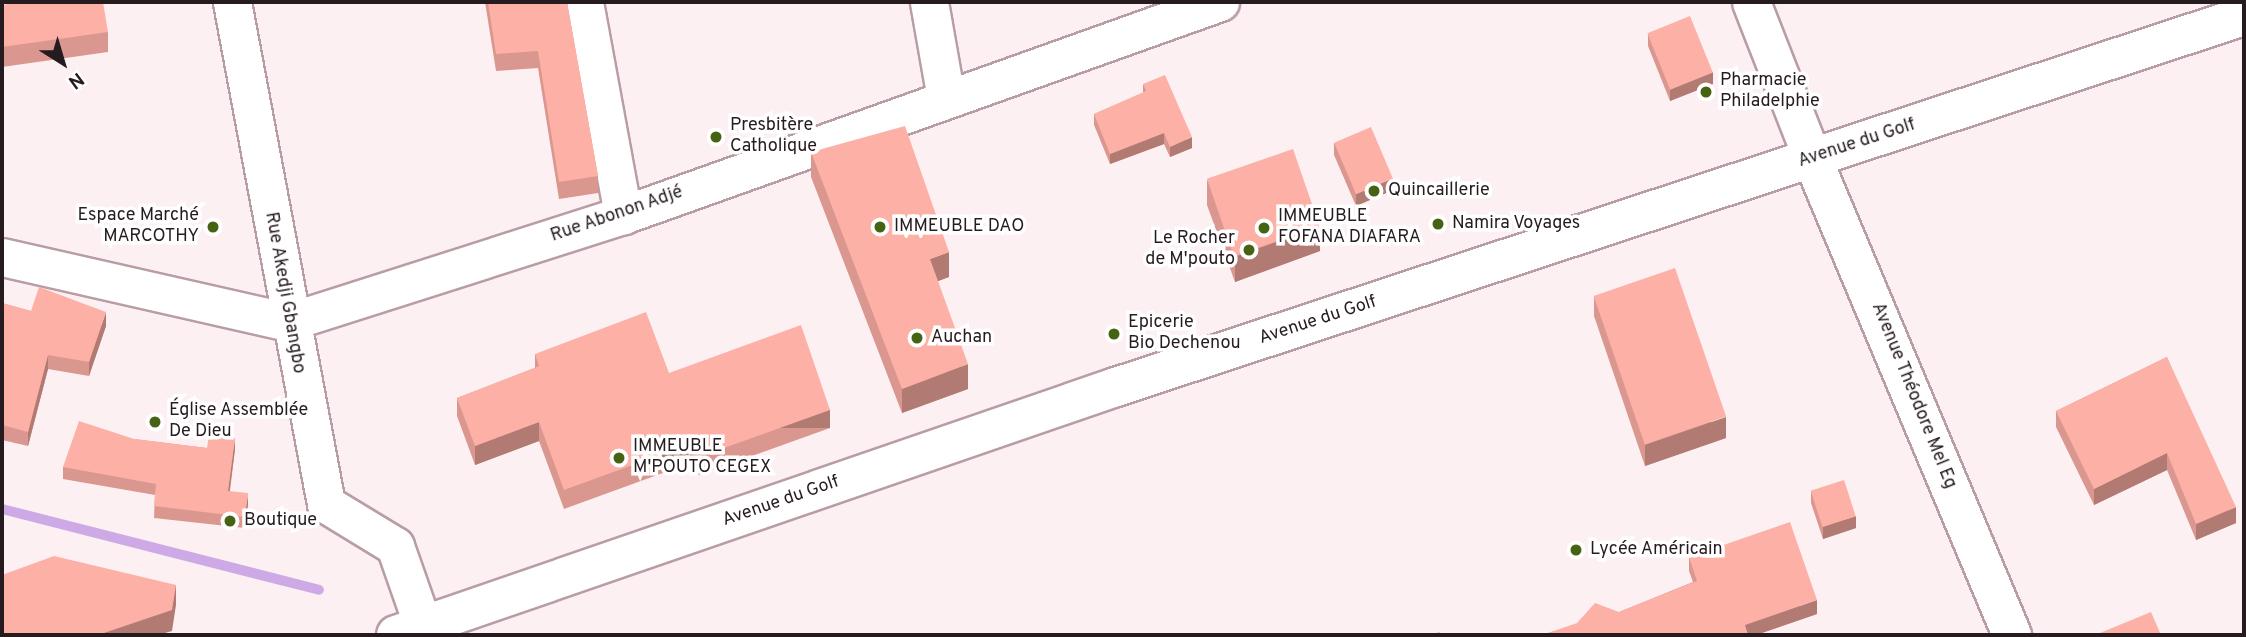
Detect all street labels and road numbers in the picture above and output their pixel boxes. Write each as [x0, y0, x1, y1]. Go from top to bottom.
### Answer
street label: Avenue du Golf [1796, 115, 1918, 173]
street label: Rue Abonon Adjé [547, 182, 687, 248]
street label: Rue Akedji Gbangbo [259, 210, 309, 376]
street label: Avenue du Golf [1257, 292, 1379, 350]
street label: Avenue Théodore Mel Eg [1866, 300, 1960, 492]
street label: Avenue du Golf [720, 472, 842, 532]

